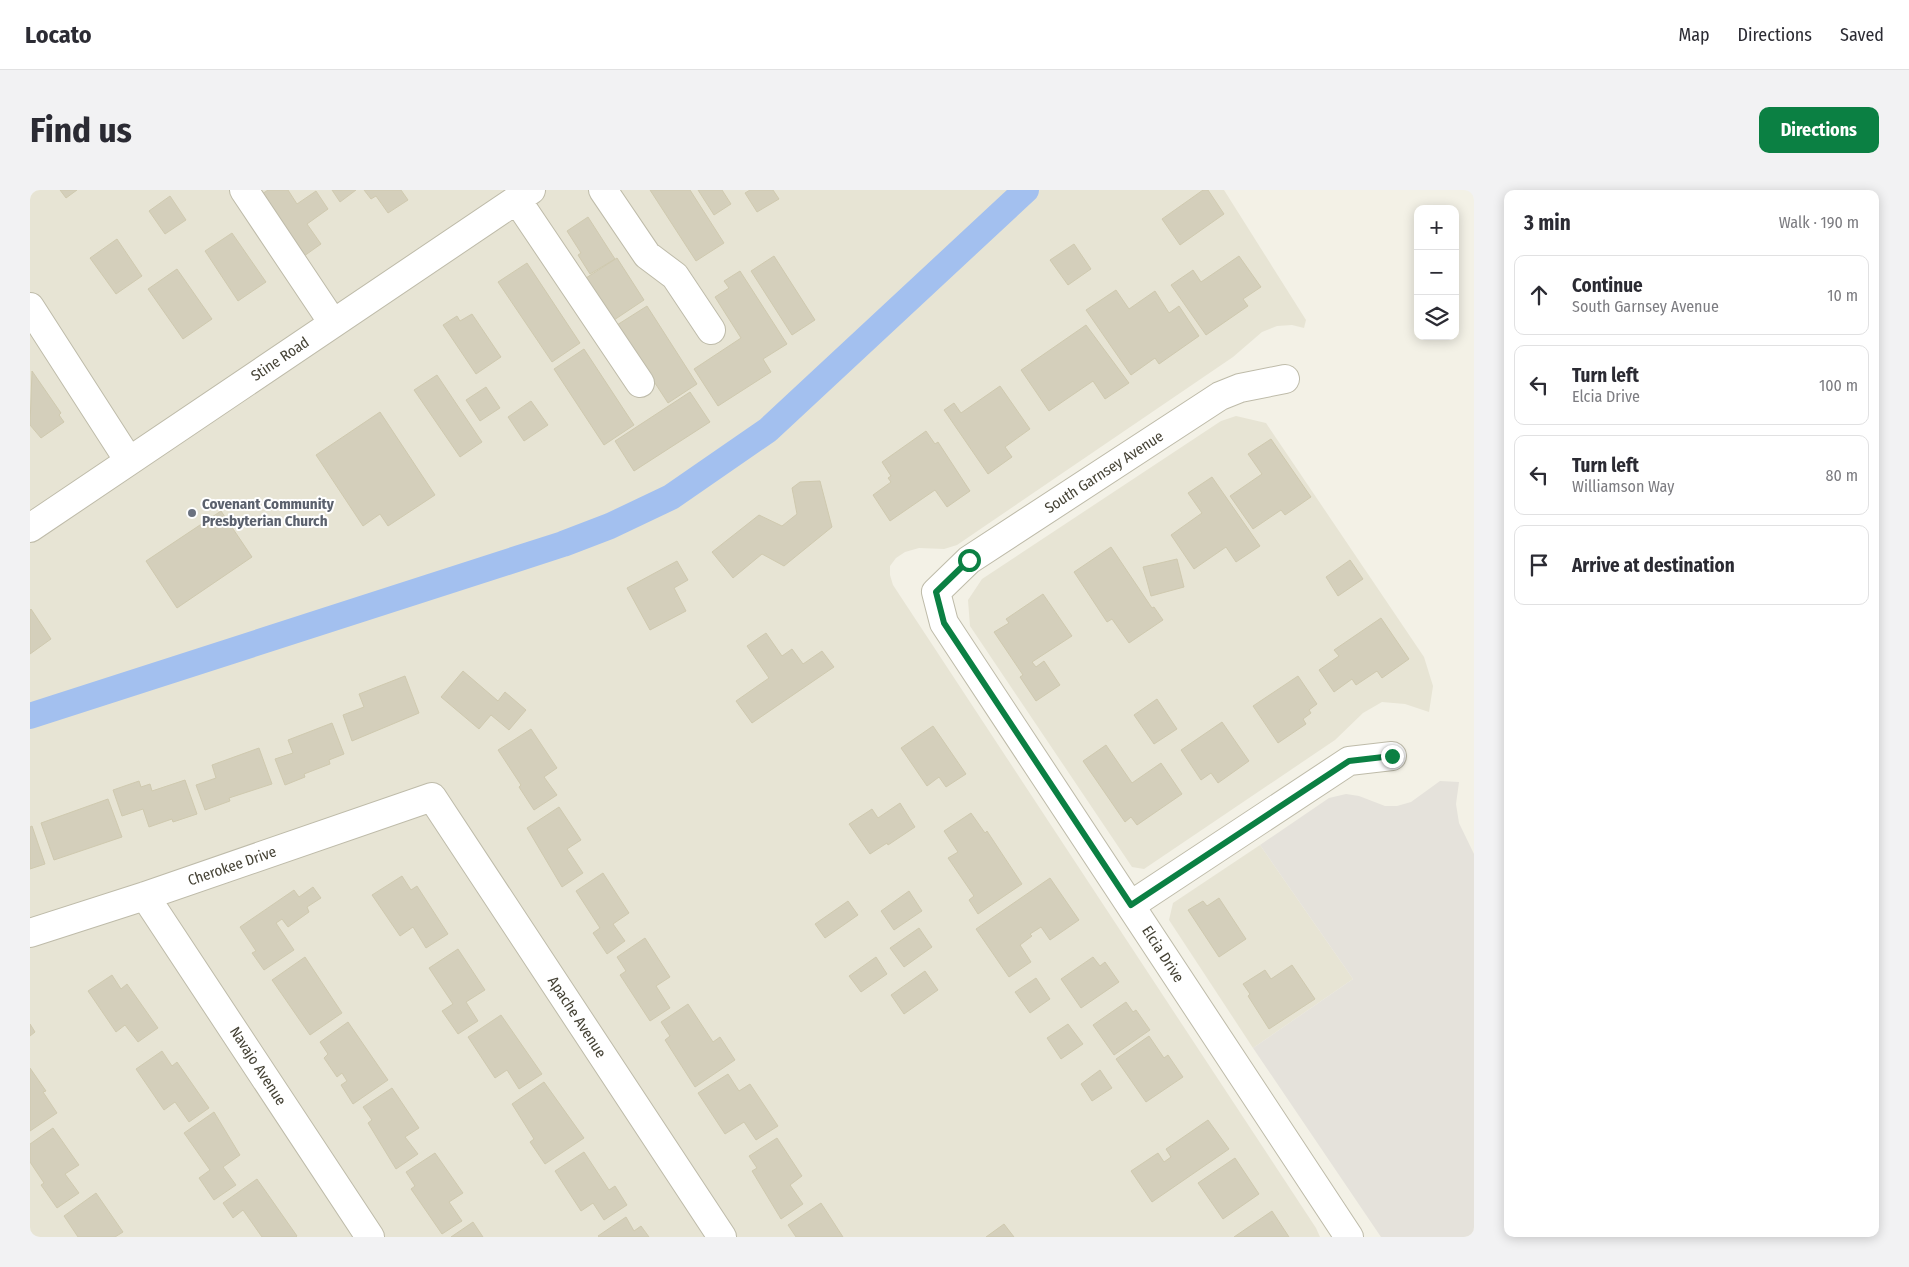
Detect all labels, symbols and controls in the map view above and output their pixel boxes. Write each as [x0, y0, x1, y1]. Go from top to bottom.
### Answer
text: Locato [25, 21, 91, 49]
text: Map [1678, 24, 1710, 46]
text: Directions [1738, 24, 1812, 46]
text: Saved [1840, 24, 1884, 46]
button: Directions [1759, 107, 1879, 153]
text: Find us [30, 109, 132, 151]
map controls [1414, 205, 1459, 340]
button: + [1414, 205, 1459, 250]
text: 3 min [1524, 210, 1571, 236]
text: Walk · 190 m [1779, 213, 1859, 232]
button: − [1414, 250, 1459, 295]
text: Continue [1572, 274, 1643, 297]
icon: ahead [1525, 281, 1553, 309]
text: 10 m [1827, 286, 1858, 305]
button: layers [1414, 295, 1459, 340]
text: South Garnsey Avenue [1572, 297, 1719, 316]
street label: Stine Road [248, 333, 312, 385]
text: Turn left [1572, 364, 1639, 387]
icon: left [1525, 371, 1553, 399]
text: 100 m [1819, 376, 1858, 395]
text: Elcia Drive [1572, 387, 1640, 406]
street label: South Garnsey Avenue [1041, 427, 1167, 517]
text: Turn left [1572, 454, 1639, 477]
icon: left [1525, 461, 1553, 489]
text: 80 m [1826, 466, 1858, 485]
text: Williamson Way [1572, 477, 1674, 496]
place label: Covenant Community Presbyterian Church [202, 495, 335, 530]
marker: Covenant Community Presbyterian Church [186, 507, 198, 519]
route start [958, 549, 981, 572]
icon: arrive [1525, 551, 1553, 579]
text: Arrive at destination [1572, 554, 1735, 577]
route end [1381, 745, 1404, 768]
street label: Cherokee Drive [185, 842, 279, 890]
street label: Elcia Drive [1138, 922, 1188, 986]
street label: Apache Avenue [544, 973, 610, 1061]
street label: Navajo Avenue [226, 1023, 290, 1109]

